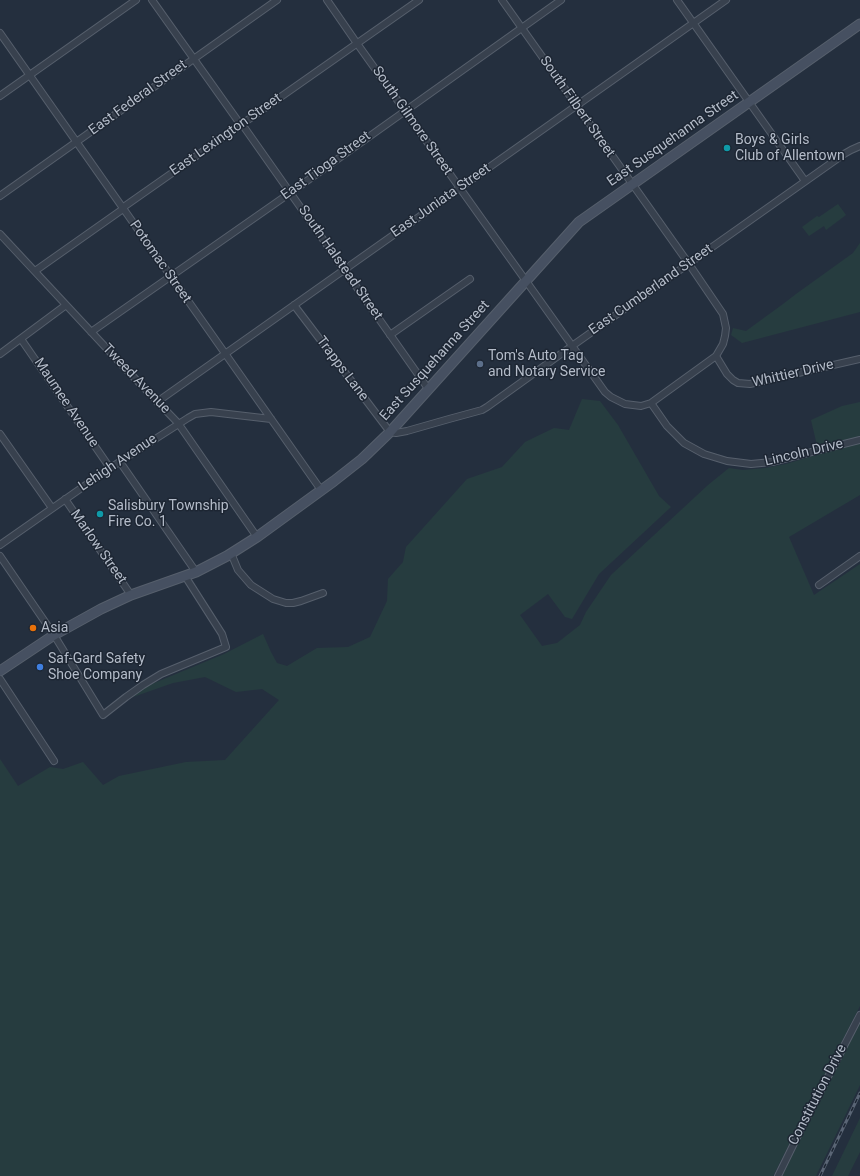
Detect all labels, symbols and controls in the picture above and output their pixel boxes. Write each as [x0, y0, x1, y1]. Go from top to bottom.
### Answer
street label: South Filbert Street [536, 53, 618, 161]
street label: East Federal Street [86, 57, 190, 139]
street label: South Gilmore Street [368, 63, 456, 179]
street label: East Susquehanna Street [604, 87, 742, 191]
street label: East Lexington Street [167, 90, 285, 180]
street label: East Tioga Street [278, 128, 374, 204]
place label: Boys & Girls Club of Allentown [735, 132, 845, 164]
marker: Boys & Girls Club of Allentown [722, 143, 732, 153]
street label: East Juniata Street [388, 160, 494, 242]
street label: South Halstead Street [294, 203, 386, 323]
street label: Potomac Street [125, 218, 195, 306]
street label: East Cumberland Street [586, 241, 716, 339]
street label: East Susquehanna Street [377, 297, 493, 425]
street label: Trapps Lane [312, 333, 372, 405]
street label: Tweed Avenue [99, 341, 173, 417]
place label: Tom's Auto Tag and Notary Service [488, 348, 605, 380]
street label: Maumee Avenue [30, 355, 102, 451]
street label: Whittier Drive [751, 356, 835, 392]
marker: Tom's Auto Tag and Notary Service [475, 359, 485, 369]
street label: Lehigh Avenue [76, 431, 160, 495]
street label: Lincoln Drive [763, 436, 845, 470]
place label: Salisbury Township Fire Co. 1 [108, 498, 229, 530]
street label: Marlow Street [66, 507, 130, 587]
marker: Salisbury Township Fire Co. 1 [95, 509, 105, 519]
place label: Asia [41, 620, 68, 636]
marker: Asia [28, 623, 38, 633]
place label: Saf-Gard Safety Shoe Company [48, 651, 145, 684]
marker: Saf-Gard Safety Shoe Company [35, 662, 45, 672]
street label: Constitution Drive [785, 1042, 851, 1148]

